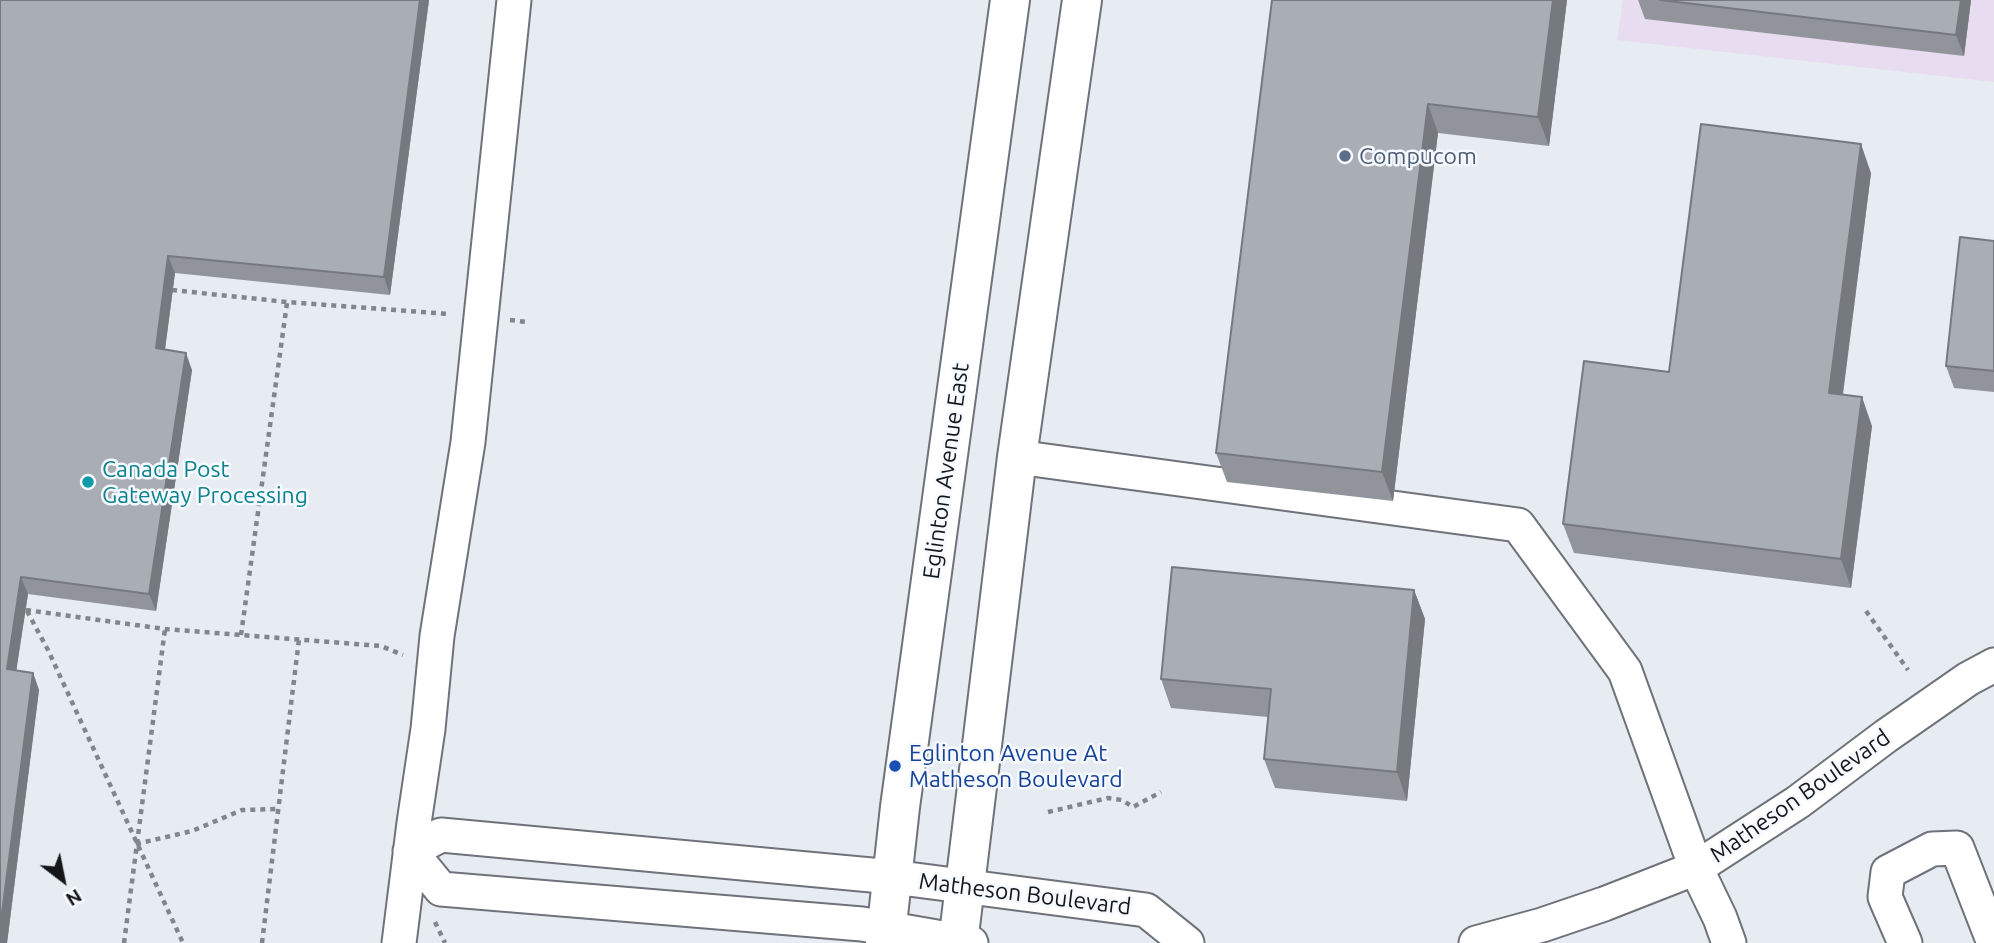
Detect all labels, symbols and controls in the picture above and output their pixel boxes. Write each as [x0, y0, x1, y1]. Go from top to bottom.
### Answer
place label: Compucom [1359, 142, 1477, 170]
marker: Compucom [1337, 148, 1353, 164]
street label: Eglinton Avenue East [917, 361, 975, 581]
place label: Canada Post Gateway Processing [102, 455, 308, 509]
marker: Canada Post Gateway Processing [80, 474, 96, 490]
street label: Matheson Boulevard [1705, 723, 1895, 869]
place label: Eglinton Avenue At Matheson Boulevard [909, 739, 1123, 793]
marker: Eglinton Avenue At Matheson Boulevard [887, 758, 903, 774]
north arrow [28, 845, 98, 915]
street label: Matheson Boulevard [917, 867, 1133, 921]
text: N [62, 885, 86, 911]

